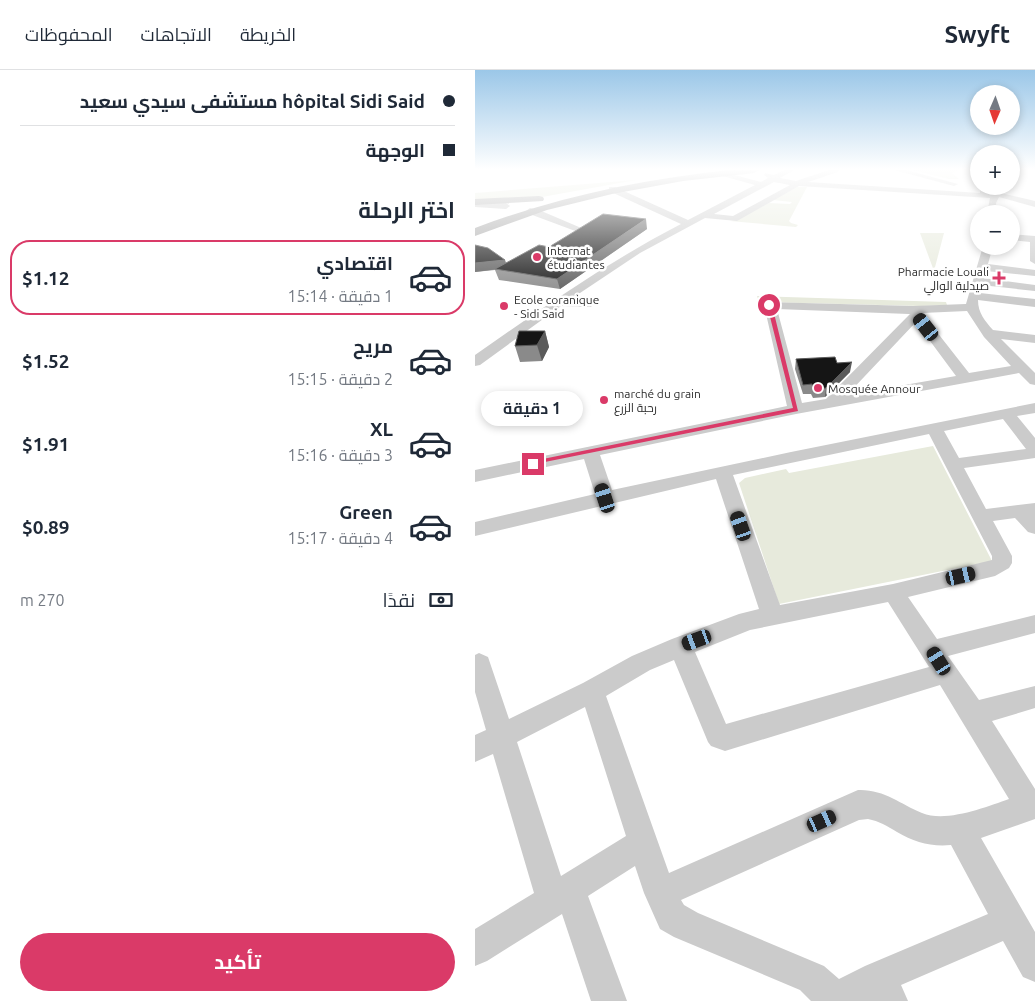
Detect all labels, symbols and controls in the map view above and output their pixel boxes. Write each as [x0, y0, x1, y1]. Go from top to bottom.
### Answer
text: Swyft [944, 21, 1010, 48]
text: المحفوظات [25, 24, 113, 44]
text: الاتجاهات [141, 24, 212, 44]
text: الخريطة [240, 24, 296, 44]
north arrow [970, 85, 1020, 135]
map controls [970, 85, 1020, 255]
text: hôpital Sidi Said مستشفى سيدي سعيد [80, 90, 425, 112]
text: الوجهة [365, 139, 425, 161]
button: + [970, 145, 1020, 195]
text: اختر الرحلة [358, 197, 455, 222]
button: − [970, 205, 1020, 255]
place label: Internat étudiantes [547, 244, 605, 271]
marker: Internat étudiantes [531, 251, 543, 263]
text: اقتصادي [317, 252, 393, 274]
icon: car [408, 255, 453, 300]
place label: Pharmacie Louali صيدلية الوالي [898, 265, 989, 296]
text: $1.12 [22, 267, 70, 289]
marker: Pharmacie Louali صيدلية الوالي [993, 272, 1005, 284]
text: 1 دقيقة · 15:14 [287, 287, 393, 305]
place label: Ecole coranique - Sidi Said [514, 293, 599, 320]
route start [758, 294, 780, 316]
marker: Ecole coranique - Sidi Said [498, 300, 510, 312]
car [910, 311, 941, 343]
text: مريح [353, 335, 393, 357]
icon: car [408, 338, 453, 383]
text: $1.52 [22, 350, 70, 372]
text: 2 دقيقة · 15:15 [287, 370, 393, 388]
marker: Mosquée Annour [812, 382, 824, 394]
place label: Mosquée Annour [828, 382, 921, 395]
place label: marché du grain رحبة الزرع [614, 387, 701, 416]
callout: 1 دقيقة [482, 392, 584, 426]
marker: marché du grain رحبة الزرع [598, 394, 610, 406]
text: 1 دقيقة [503, 399, 561, 417]
text: XL [370, 418, 393, 440]
icon: car [408, 421, 453, 466]
text: $1.91 [22, 433, 70, 455]
text: 3 دقيقة · 15:16 [287, 446, 393, 464]
route end [522, 453, 544, 475]
car [593, 481, 616, 515]
text: Green [339, 501, 393, 523]
icon: car [408, 504, 453, 549]
car [729, 509, 752, 543]
text: $0.89 [22, 516, 70, 538]
text: 4 دقيقة · 15:17 [287, 529, 393, 547]
car [944, 565, 977, 587]
icon: cash [427, 586, 455, 614]
text: نقدًا [383, 589, 415, 611]
text: 270 m [20, 591, 65, 609]
car [680, 628, 713, 652]
car [924, 644, 953, 678]
car [805, 808, 838, 834]
button: تأكيد [20, 933, 455, 991]

